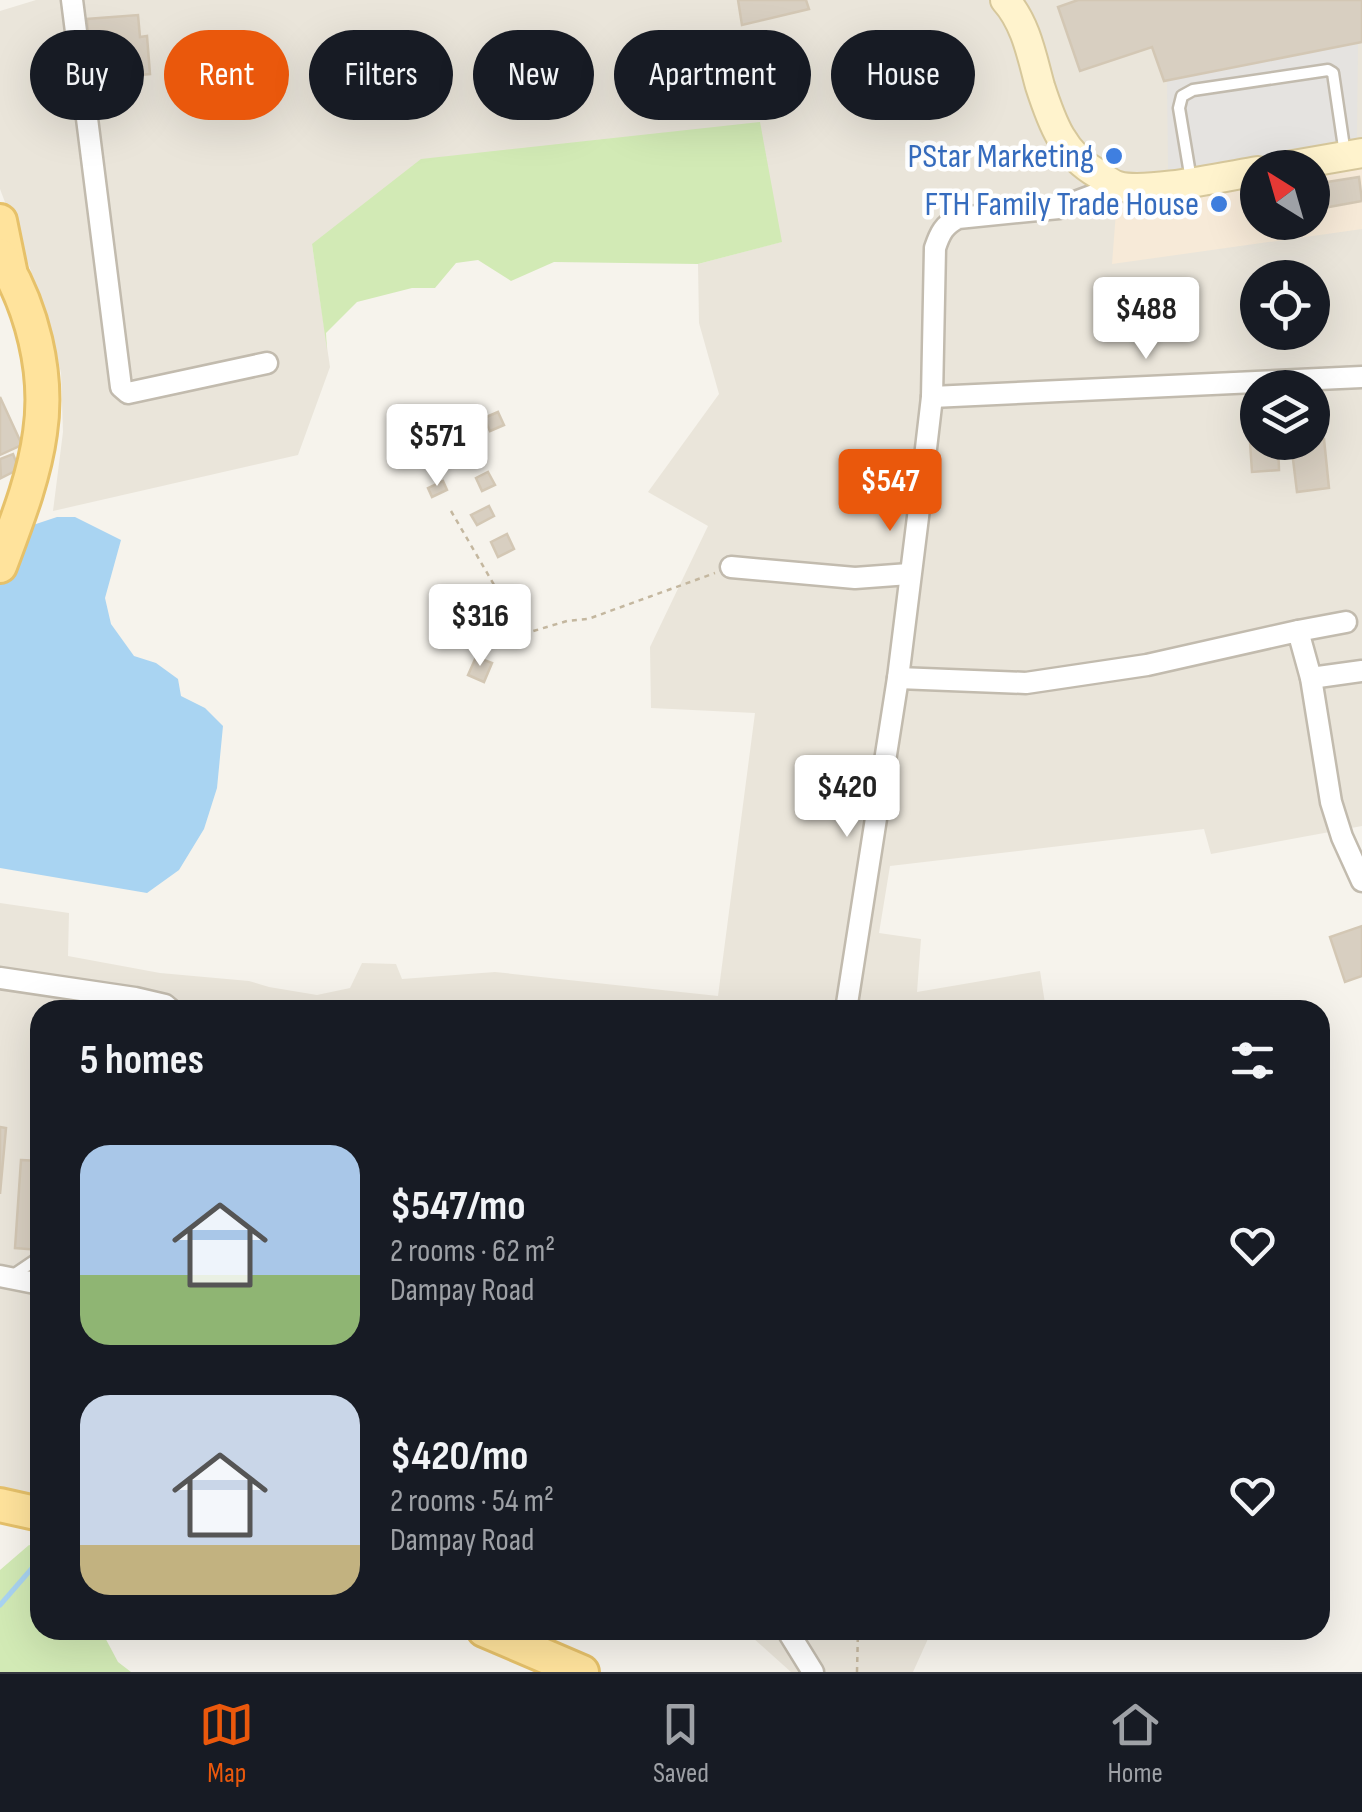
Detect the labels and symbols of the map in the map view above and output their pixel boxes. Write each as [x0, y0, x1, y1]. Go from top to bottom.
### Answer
place label: PStar Marketing [907, 135, 1094, 178]
marker: PStar Marketing [1103, 145, 1125, 167]
north arrow [1240, 150, 1330, 240]
place label: FTH Family Trade House [925, 183, 1199, 226]
marker: FTH Family Trade House [1208, 193, 1230, 215]
pin: $488 [1087, 277, 1205, 362]
pin: $571 [378, 404, 496, 489]
pin: $547 [831, 449, 949, 534]
pin: $316 [421, 584, 539, 669]
pin: $420 [788, 755, 906, 840]

